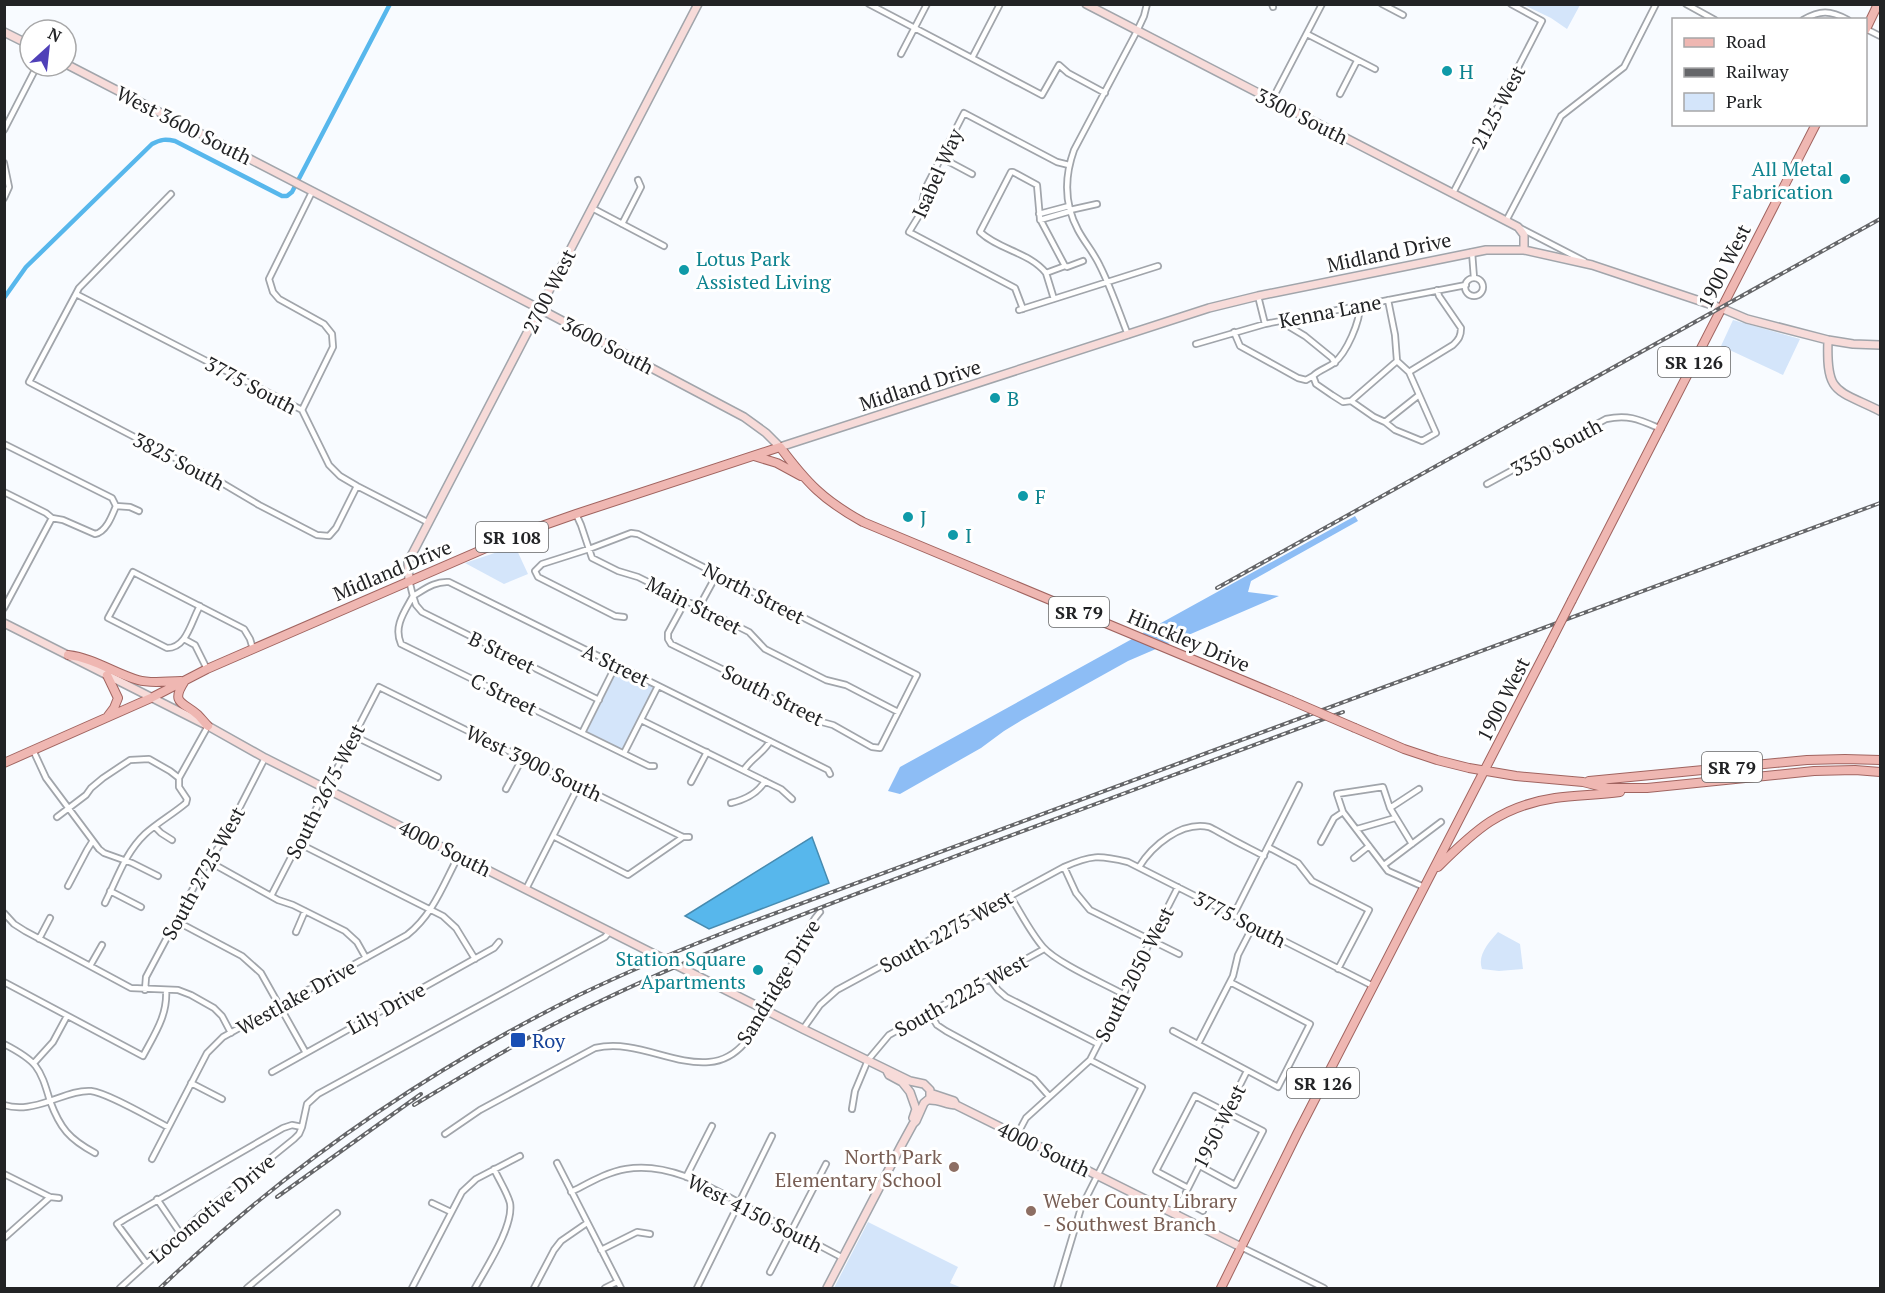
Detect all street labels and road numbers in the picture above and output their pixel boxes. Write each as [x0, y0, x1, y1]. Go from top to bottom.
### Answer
street label: 2125 West [1465, 60, 1532, 154]
street label: West 3600 South [112, 79, 256, 171]
street label: 3300 South [1251, 81, 1353, 151]
street label: Isabel Way [905, 123, 969, 222]
street label: 1900 West [1691, 219, 1757, 313]
street label: Midland Drive [1325, 226, 1453, 278]
street label: 2700 West [516, 244, 582, 338]
street label: Kenna Lane [1276, 288, 1384, 334]
street label: 3600 South [558, 310, 659, 380]
road number: SR 126 [1658, 347, 1730, 377]
street label: 3775 South [201, 350, 302, 420]
street label: Midland Drive [856, 353, 984, 417]
street label: 3350 South [1506, 412, 1607, 482]
street label: 3825 South [129, 426, 230, 496]
road number: SR 108 [476, 522, 548, 552]
street label: Midland Drive [329, 533, 455, 607]
street label: North Street [699, 556, 810, 630]
street label: Main Street [642, 569, 747, 641]
road number: SR 79 [1049, 597, 1109, 627]
street label: Hinckley Drive [1124, 602, 1254, 678]
street label: B Street [464, 624, 540, 680]
street label: A Street [578, 637, 655, 693]
street label: 1900 West [1470, 652, 1536, 746]
street label: South Street [718, 658, 829, 732]
street label: C Street [466, 666, 542, 722]
street label: South 2675 West [279, 718, 371, 863]
street label: West 3900 South [461, 718, 607, 808]
road number: SR 79 [1702, 752, 1762, 782]
street label: South 2725 West [155, 801, 251, 944]
street label: 4000 South [394, 813, 496, 883]
street label: South 2275 West [875, 883, 1018, 979]
street label: 3775 South [1189, 884, 1291, 954]
street label: South 2050 West [1088, 901, 1180, 1046]
street label: Sandridge Drive [730, 914, 826, 1050]
street label: South 2225 West [890, 947, 1033, 1043]
street label: Westlake Drive [232, 953, 360, 1041]
street label: Lily Drive [342, 975, 430, 1041]
road number: SR 126 [1287, 1068, 1359, 1098]
street label: 1950 West [1186, 1079, 1252, 1173]
street label: 4000 South [993, 1115, 1095, 1183]
street label: Locomotive Drive [144, 1148, 280, 1268]
street label: West 4150 South [683, 1167, 827, 1259]

